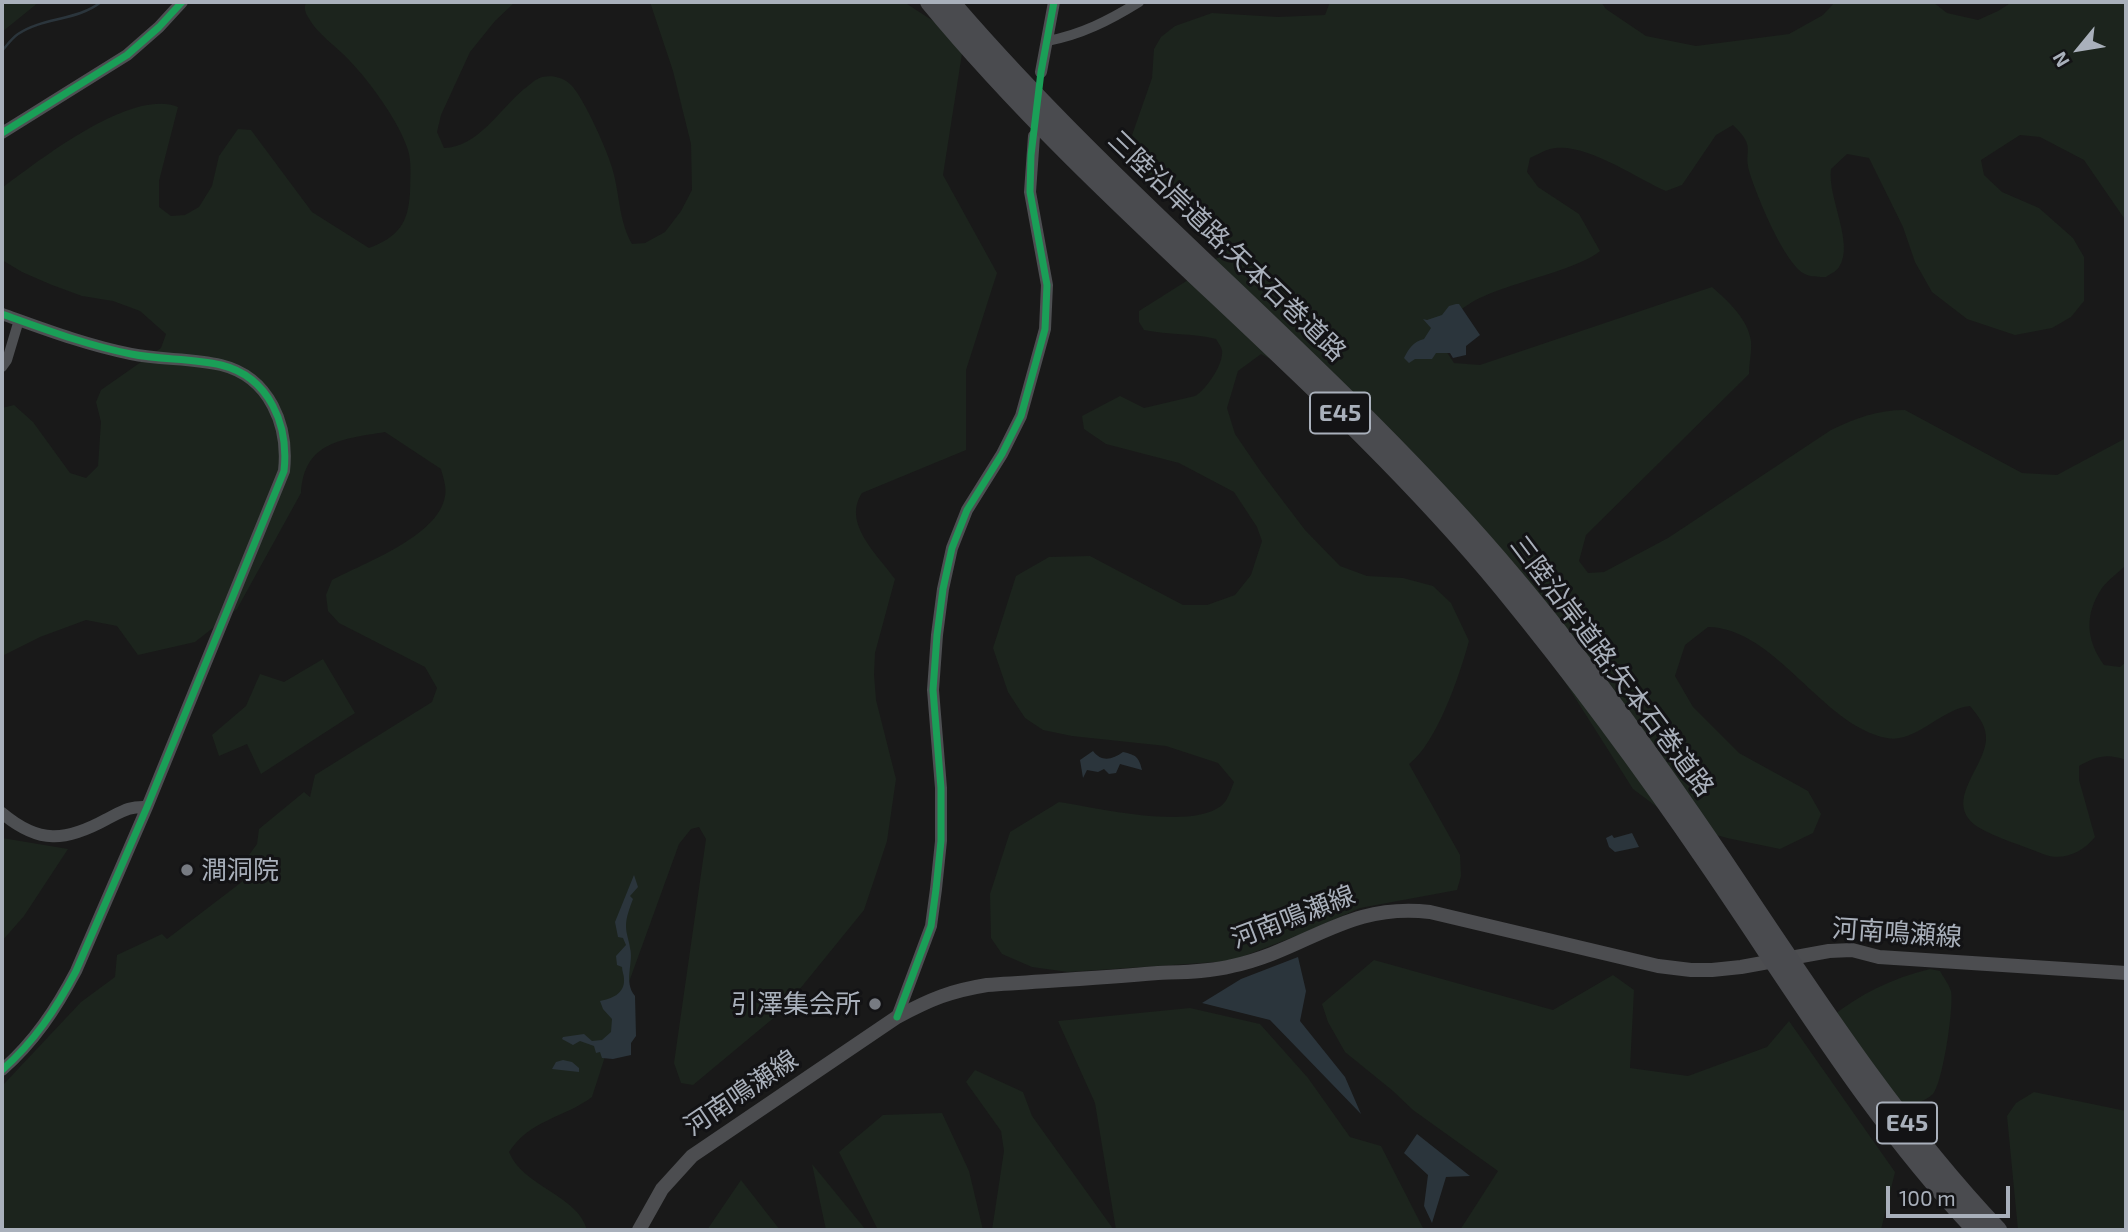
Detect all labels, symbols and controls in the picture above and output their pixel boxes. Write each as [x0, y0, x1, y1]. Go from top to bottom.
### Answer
north arrow [2044, 14, 2114, 84]
text: N [2047, 48, 2074, 71]
street label: 三陸沿岸道路;矢本石巻道路 [1102, 124, 1352, 368]
road number: E45 [1310, 392, 1370, 434]
street label: 三陸沿岸道路;矢本石巻道路 [1504, 530, 1720, 802]
place label: 澗洞院 [201, 854, 279, 886]
marker: 澗洞院 [179, 862, 195, 878]
street label: 河南鳴瀬線 [1227, 879, 1359, 955]
street label: 河南鳴瀬線 [1831, 913, 1963, 953]
place label: 引澤集会所 [731, 988, 861, 1020]
marker: 引澤集会所 [867, 996, 883, 1012]
street label: 河南鳴瀬線 [678, 1044, 804, 1142]
road number: E45 [1877, 1102, 1937, 1143]
scale bar [1890, 1172, 2014, 1216]
text: 100 m [1899, 1185, 1956, 1210]

